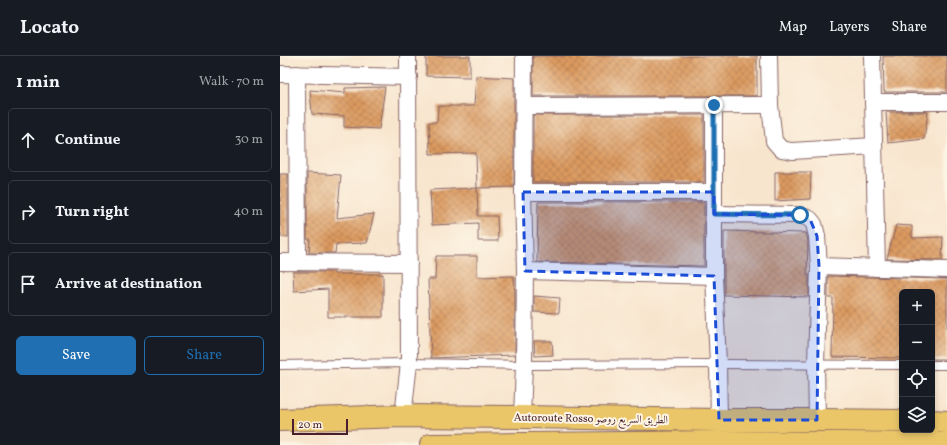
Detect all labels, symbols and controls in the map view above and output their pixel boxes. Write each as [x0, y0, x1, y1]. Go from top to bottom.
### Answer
text: Locato [20, 15, 79, 41]
text: Map [779, 18, 807, 37]
text: Layers [829, 18, 869, 37]
text: Share [891, 18, 927, 37]
text: 1 min [16, 71, 60, 94]
text: Walk · 70 m [199, 73, 264, 91]
route end [705, 96, 723, 114]
icon: ahead [17, 129, 39, 151]
text: Continue [55, 130, 120, 151]
text: 30 m [235, 131, 263, 149]
icon: right [17, 201, 39, 223]
text: Turn right [55, 202, 129, 223]
text: 40 m [234, 203, 263, 221]
route start [791, 206, 809, 224]
icon: arrive [17, 273, 39, 295]
text: Arrive at destination [55, 274, 202, 295]
map controls [899, 289, 935, 433]
button: + [899, 289, 935, 325]
button: − [899, 325, 935, 361]
button: Save [16, 336, 136, 375]
button: Share [144, 336, 264, 375]
button: locate [899, 361, 935, 397]
button: layers [899, 397, 935, 433]
street label: Autoroute Rosso الطريق السريع روصو [514, 411, 668, 429]
scale bar [292, 417, 348, 436]
text: 20 m [298, 418, 322, 433]

